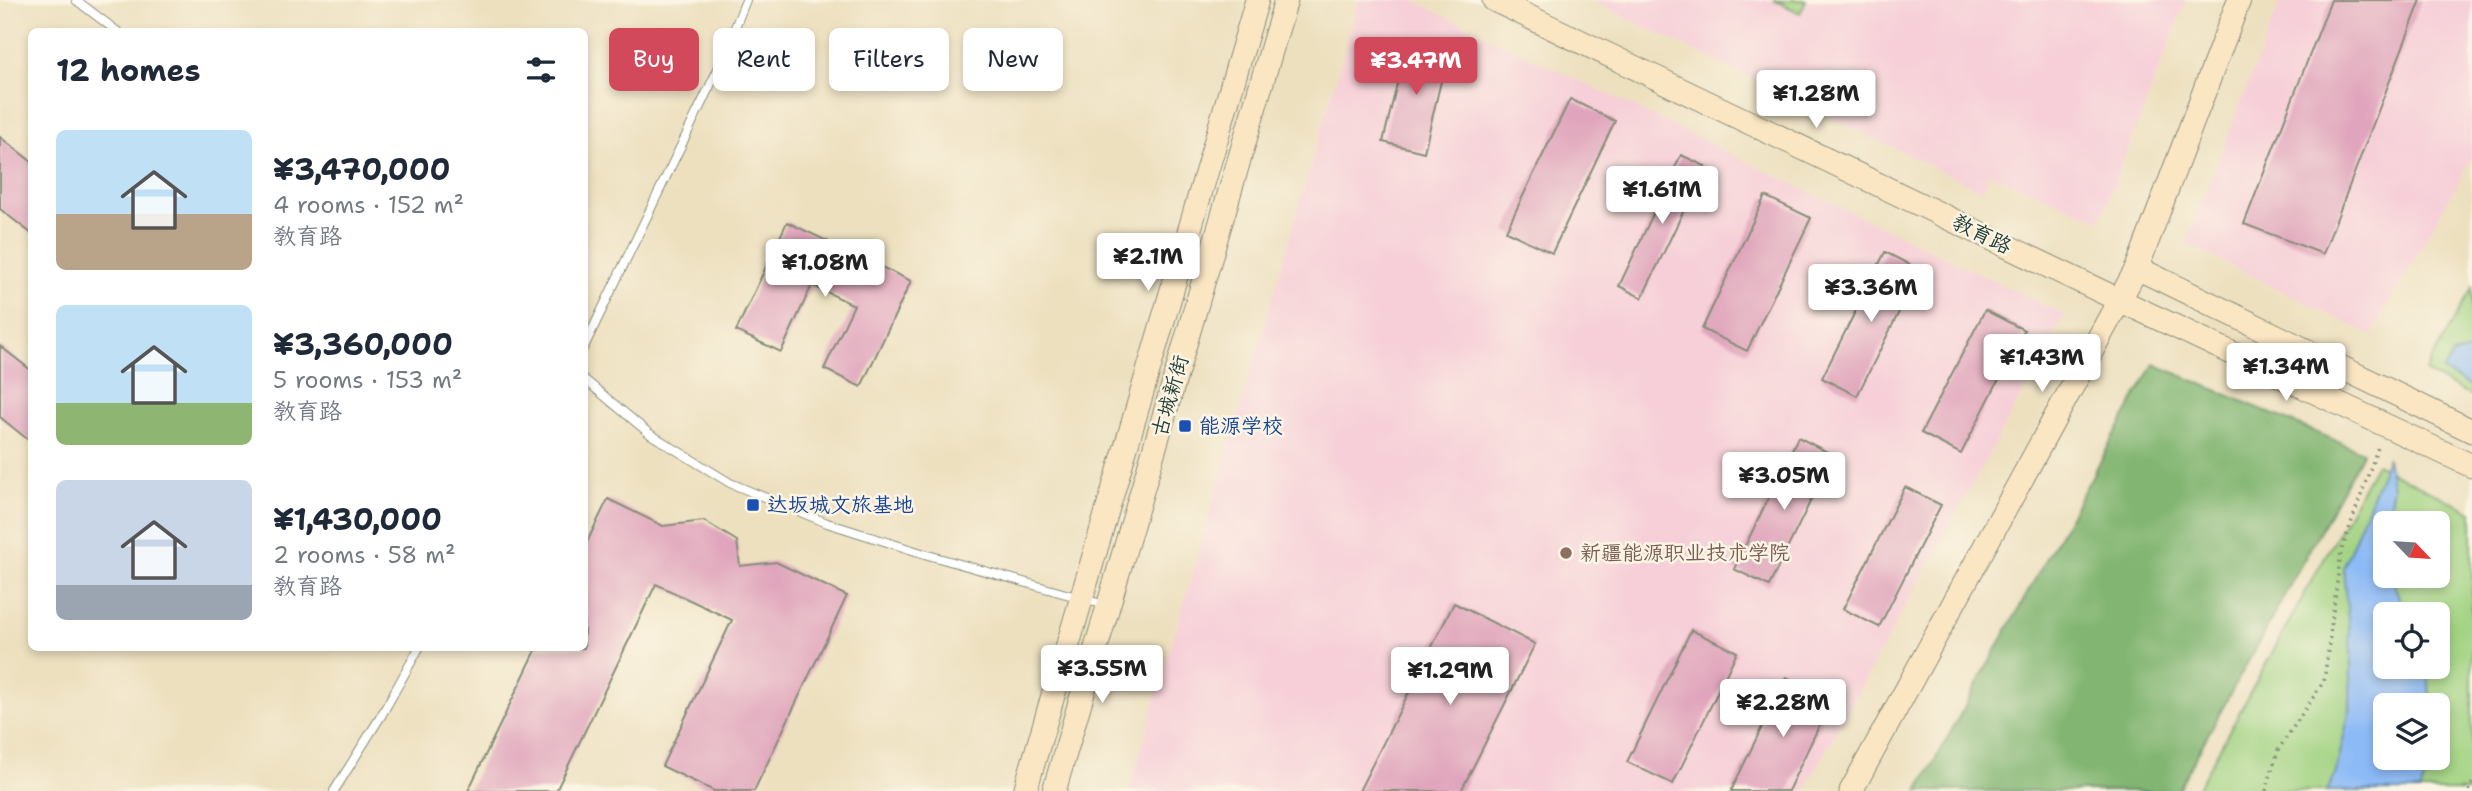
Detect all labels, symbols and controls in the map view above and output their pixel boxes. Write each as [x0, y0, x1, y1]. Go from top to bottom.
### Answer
chip: Buy [609, 28, 699, 91]
chip: Rent [713, 28, 815, 91]
chip: Filters [829, 28, 949, 91]
chip: New [963, 28, 1063, 91]
pin: ¥3.47M [1359, 38, 1473, 97]
text: ¥3.47M [1370, 45, 1462, 75]
text: 12 homes [56, 50, 200, 91]
icon: filters [522, 51, 560, 89]
pin: ¥1.28M [1759, 71, 1873, 130]
text: ¥1.28M [1772, 78, 1860, 108]
text: ¥3,470,000 [273, 149, 451, 190]
icon: home [112, 158, 196, 242]
pin: ¥1.61M [1605, 166, 1719, 226]
text: ¥1.61M [1622, 174, 1702, 204]
text: 4 rooms · 152 m² [273, 190, 464, 220]
street label: 教育路 [1948, 208, 2016, 260]
text: 教育路 [273, 221, 342, 251]
pin: ¥2.1M [1099, 233, 1197, 293]
pin: ¥1.08M [768, 240, 882, 299]
text: ¥2.1M [1113, 241, 1183, 271]
text: ¥1.08M [782, 247, 868, 277]
pin: ¥3.36M [1814, 264, 1928, 324]
text: ¥3.36M [1824, 272, 1918, 302]
text: ¥3,360,000 [273, 324, 453, 365]
icon: home [112, 333, 196, 417]
pin: ¥1.43M [1985, 334, 2099, 394]
text: ¥1.43M [2000, 342, 2084, 372]
pin: ¥1.34M [2229, 344, 2343, 403]
text: ¥1.34M [2243, 351, 2329, 381]
street label: 古城新街 [1145, 352, 1195, 440]
text: 5 rooms · 153 m² [273, 365, 462, 395]
text: 教育路 [273, 396, 342, 426]
place label: 能源学校 [1199, 412, 1283, 440]
marker: 能源学校 [1177, 418, 1193, 434]
pin: ¥3.05M [1727, 452, 1841, 512]
text: ¥3.05M [1738, 460, 1830, 490]
place label: 达坂城文旅基地 [767, 491, 914, 519]
marker: 达坂城文旅基地 [745, 497, 761, 513]
text: ¥1,430,000 [273, 499, 442, 540]
icon: home [112, 508, 196, 592]
north arrow [2373, 511, 2450, 588]
map controls [2373, 511, 2450, 770]
place label: 新疆能源职业技术学院 [1580, 539, 1790, 567]
text: 2 rooms · 58 m² [273, 540, 456, 570]
marker: 新疆能源职业技术学院 [1558, 545, 1574, 561]
text: 教育路 [273, 571, 342, 601]
button: locate [2373, 602, 2450, 679]
pin: ¥3.55M [1045, 646, 1159, 705]
pin: ¥1.29M [1393, 648, 1507, 707]
text: ¥3.55M [1057, 653, 1147, 683]
text: ¥1.29M [1407, 655, 1493, 685]
pin: ¥2.28M [1726, 680, 1840, 739]
text: ¥2.28M [1736, 687, 1830, 717]
button: layers [2373, 693, 2450, 770]

